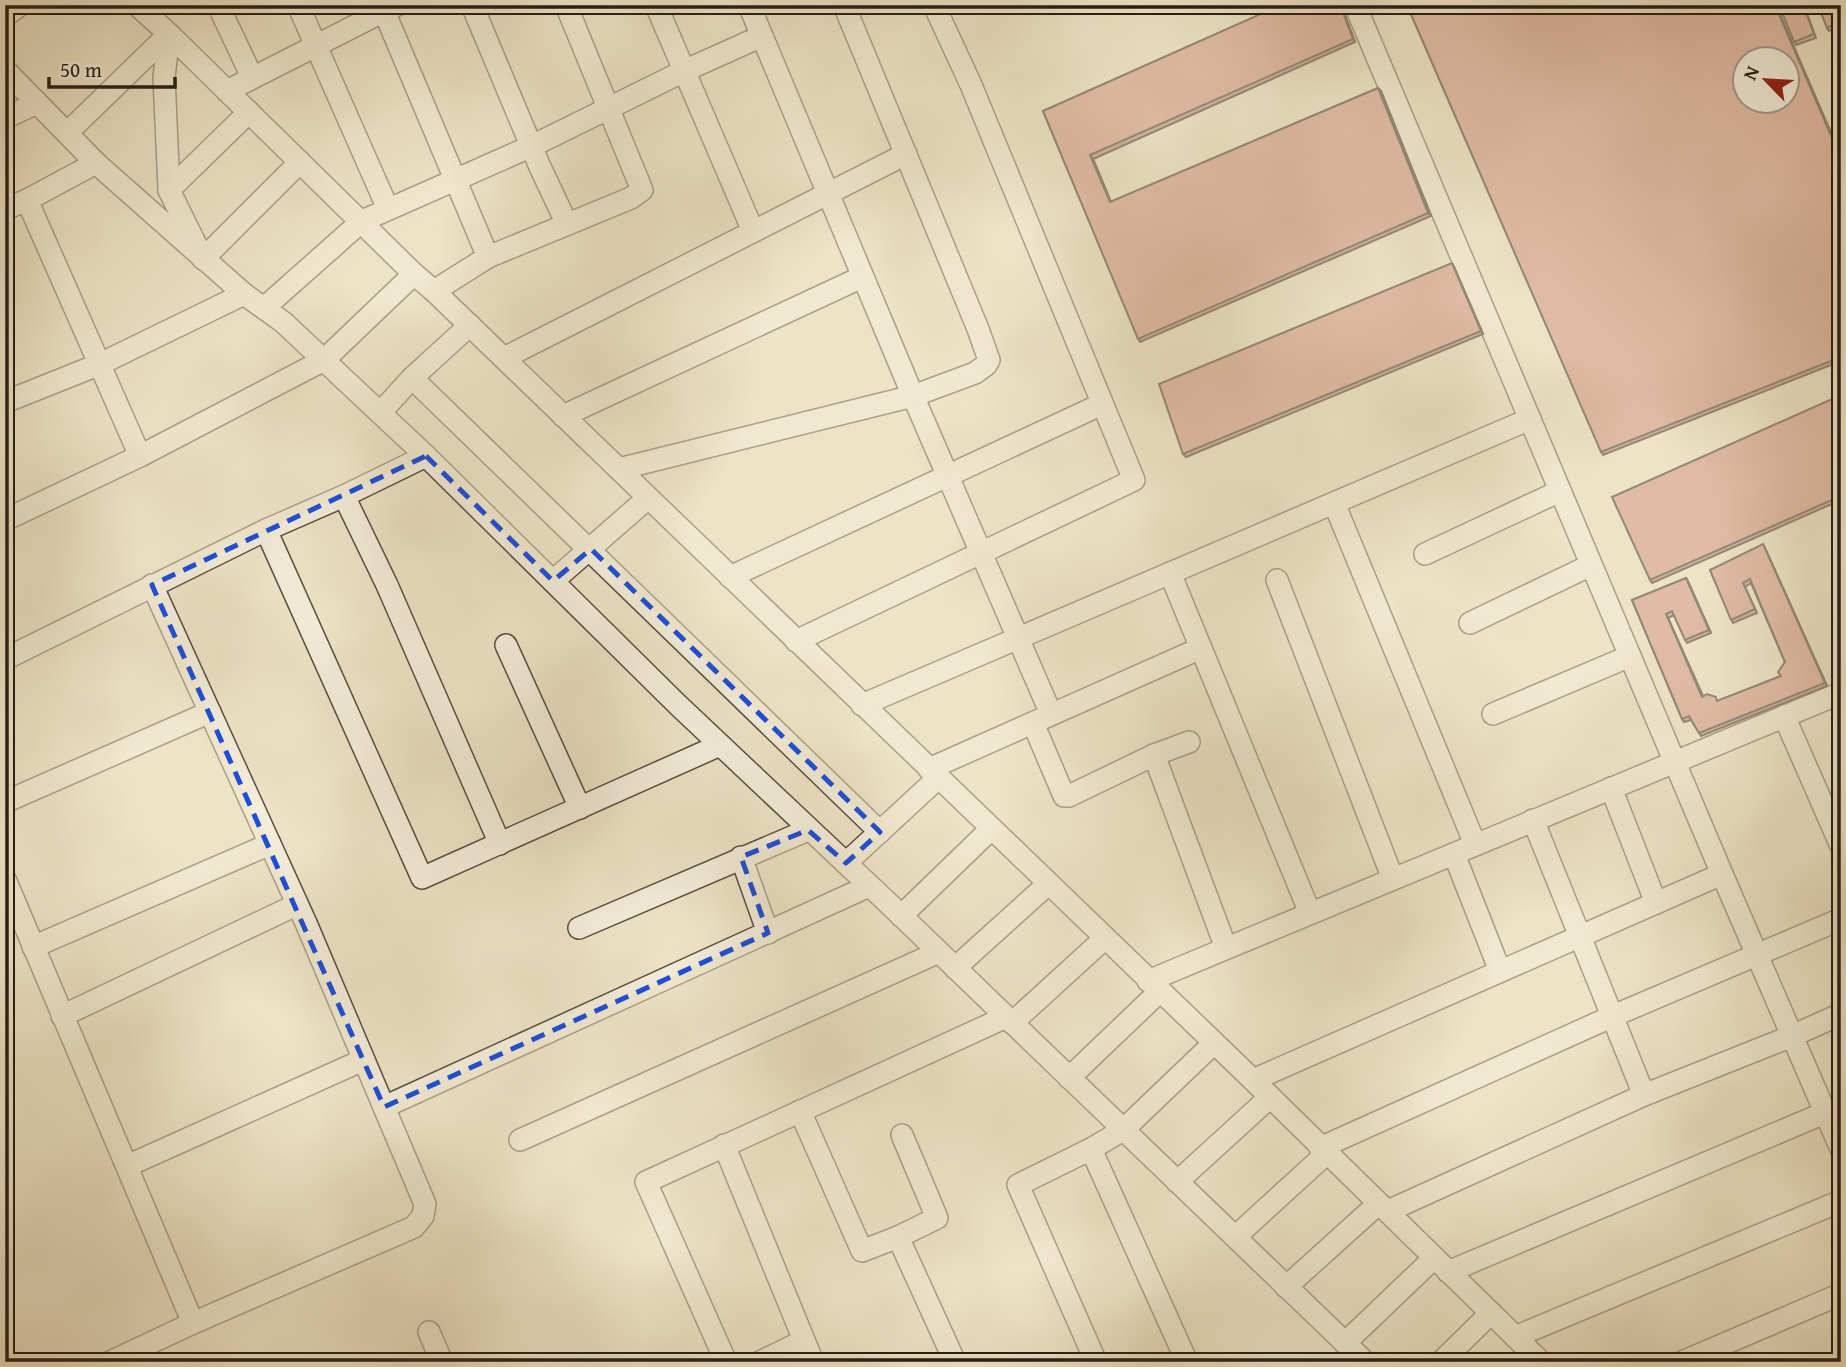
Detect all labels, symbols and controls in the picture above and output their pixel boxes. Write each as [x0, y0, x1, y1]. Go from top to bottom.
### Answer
scale bar [49, 46, 175, 90]
north arrow [1730, 46, 1800, 116]
text: 50 m [60, 54, 102, 85]
text: N [1735, 61, 1766, 84]

